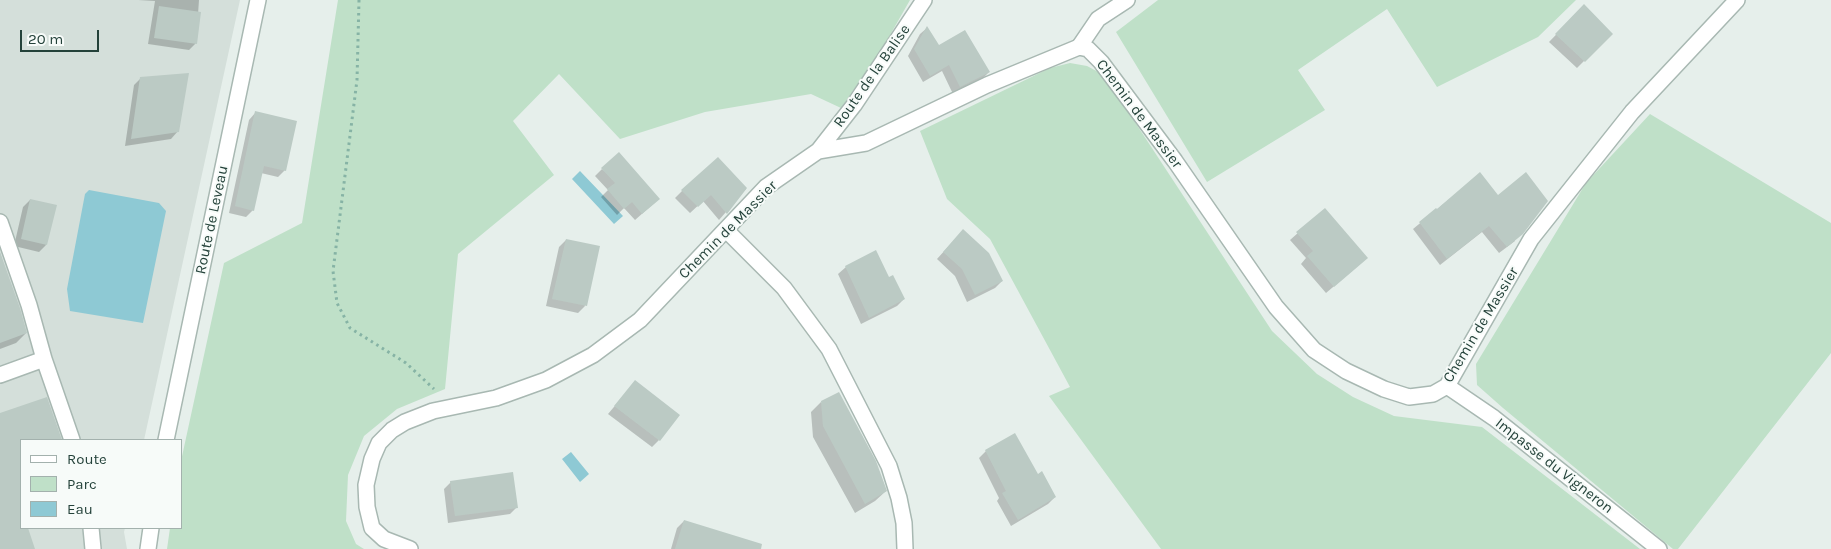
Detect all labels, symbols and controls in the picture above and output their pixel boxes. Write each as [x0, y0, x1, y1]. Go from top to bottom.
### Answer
scale bar [22, 20, 101, 52]
street label: Route de la Balise [830, 21, 914, 131]
text: 20 m [28, 30, 63, 48]
street label: Chemin de Massier [1092, 56, 1186, 172]
street label: Route de Leveau [192, 164, 232, 276]
street label: Chemin de Massier [675, 177, 781, 283]
street label: Chemin de Massier [1439, 264, 1523, 386]
street label: Impasse du Vigneron [1491, 414, 1617, 518]
legend [20, 439, 182, 529]
text: Route [67, 450, 107, 468]
text: Parc [67, 475, 97, 493]
text: Eau [67, 500, 93, 518]

